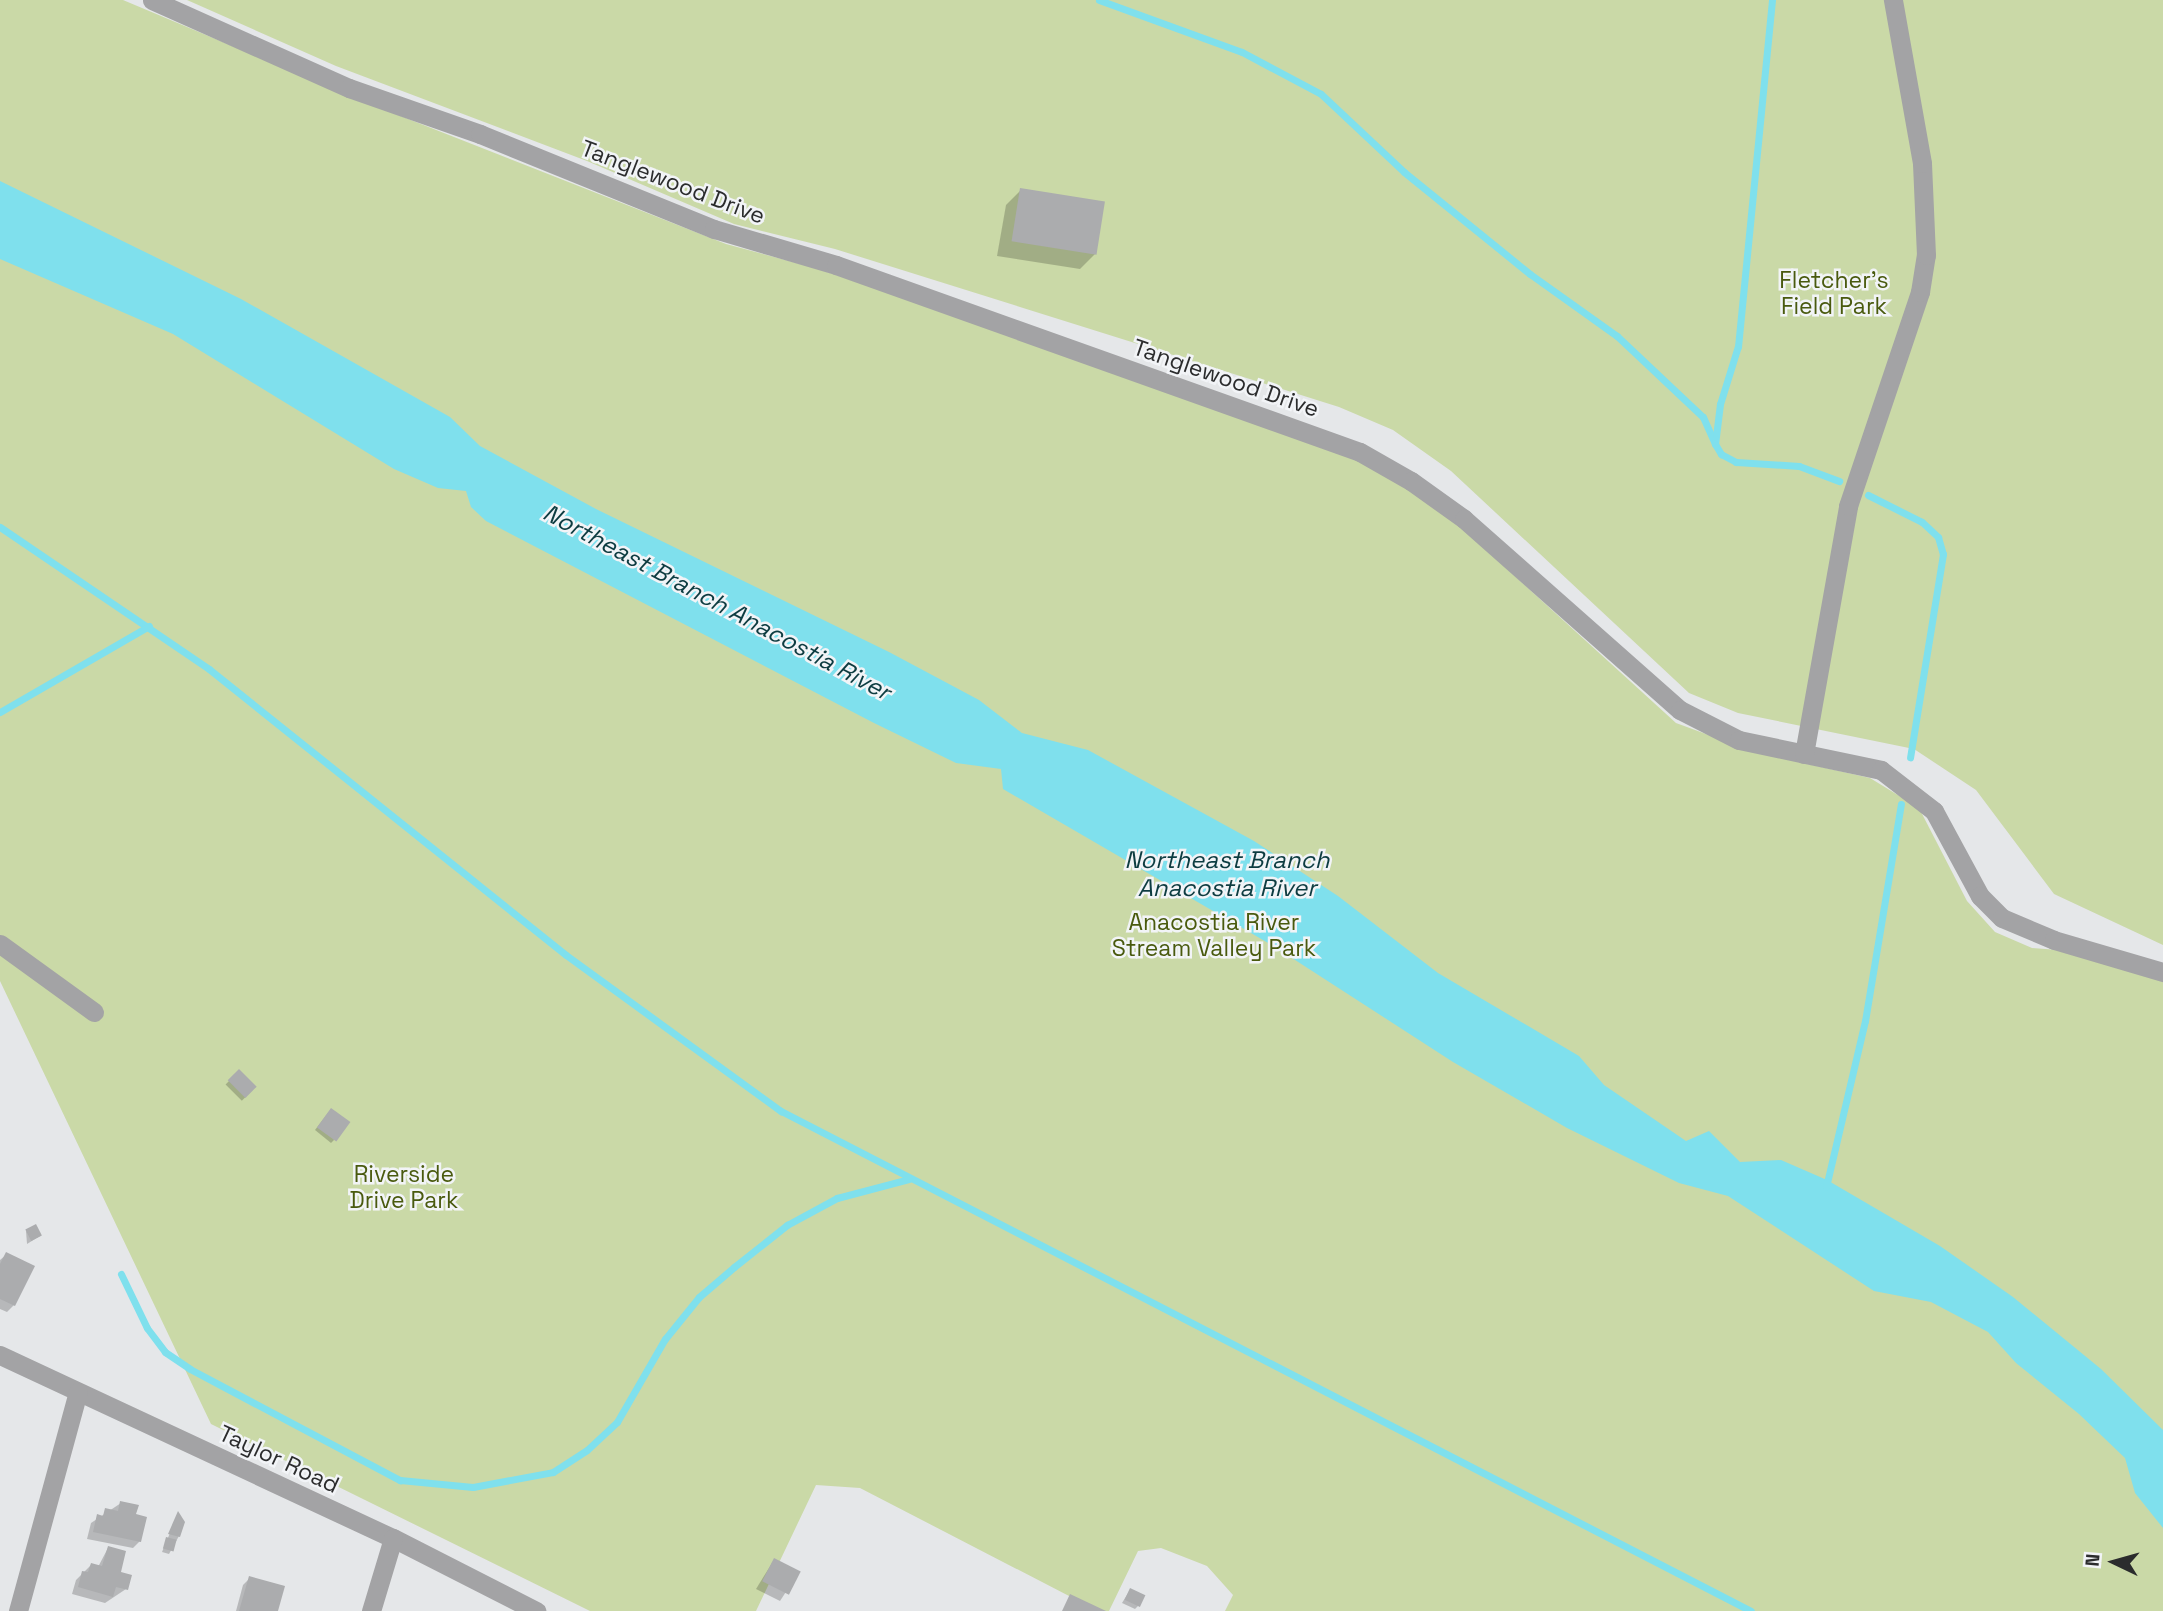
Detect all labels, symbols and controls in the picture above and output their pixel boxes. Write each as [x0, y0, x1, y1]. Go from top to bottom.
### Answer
street label: Tanglewood Drive [577, 134, 769, 230]
park label: Fletcher's Field Park [1779, 266, 1889, 320]
street label: Tanglewood Drive [1129, 333, 1323, 423]
water label: Northeast Branch Anacostia River [538, 498, 896, 706]
water label: Northeast Branch Anacostia River [1124, 846, 1330, 902]
park label: Anacostia River Stream Valley Park [1112, 908, 1316, 962]
park label: Riverside Drive Park [350, 1160, 458, 1214]
street label: Taylor Road [215, 1419, 343, 1499]
north arrow [2079, 1527, 2149, 1597]
text: N [2080, 1553, 2106, 1568]

